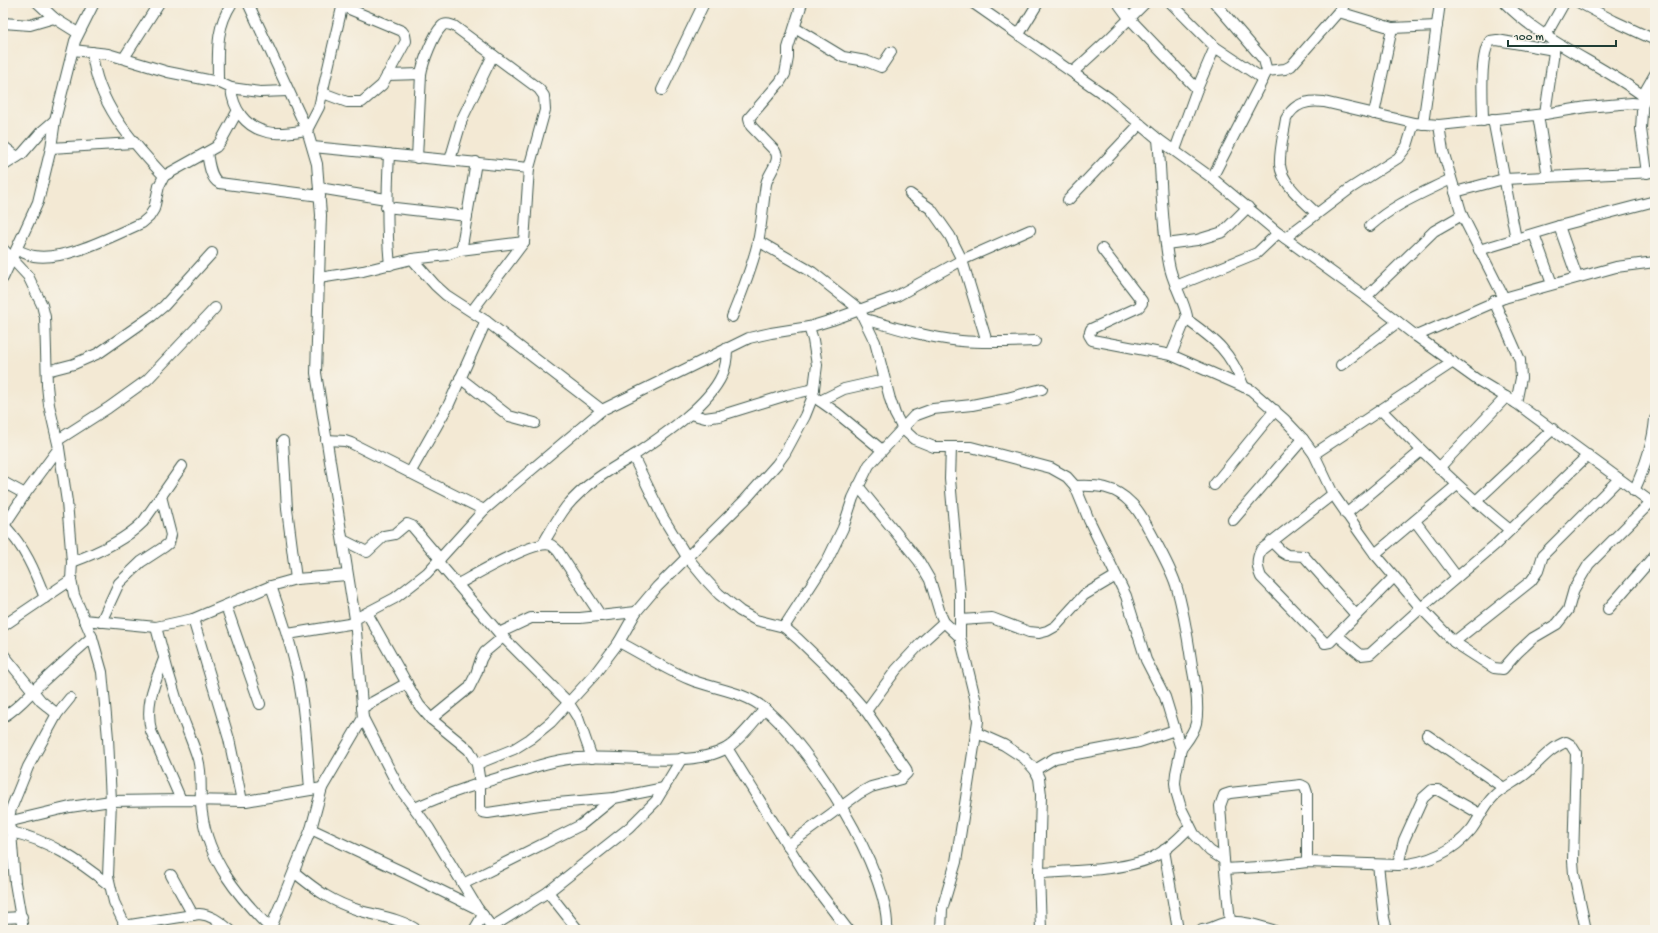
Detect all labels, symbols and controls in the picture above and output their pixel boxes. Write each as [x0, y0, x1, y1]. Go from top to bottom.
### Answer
scale bar [1508, 22, 1616, 48]
text: 100 m [1513, 31, 1544, 45]

